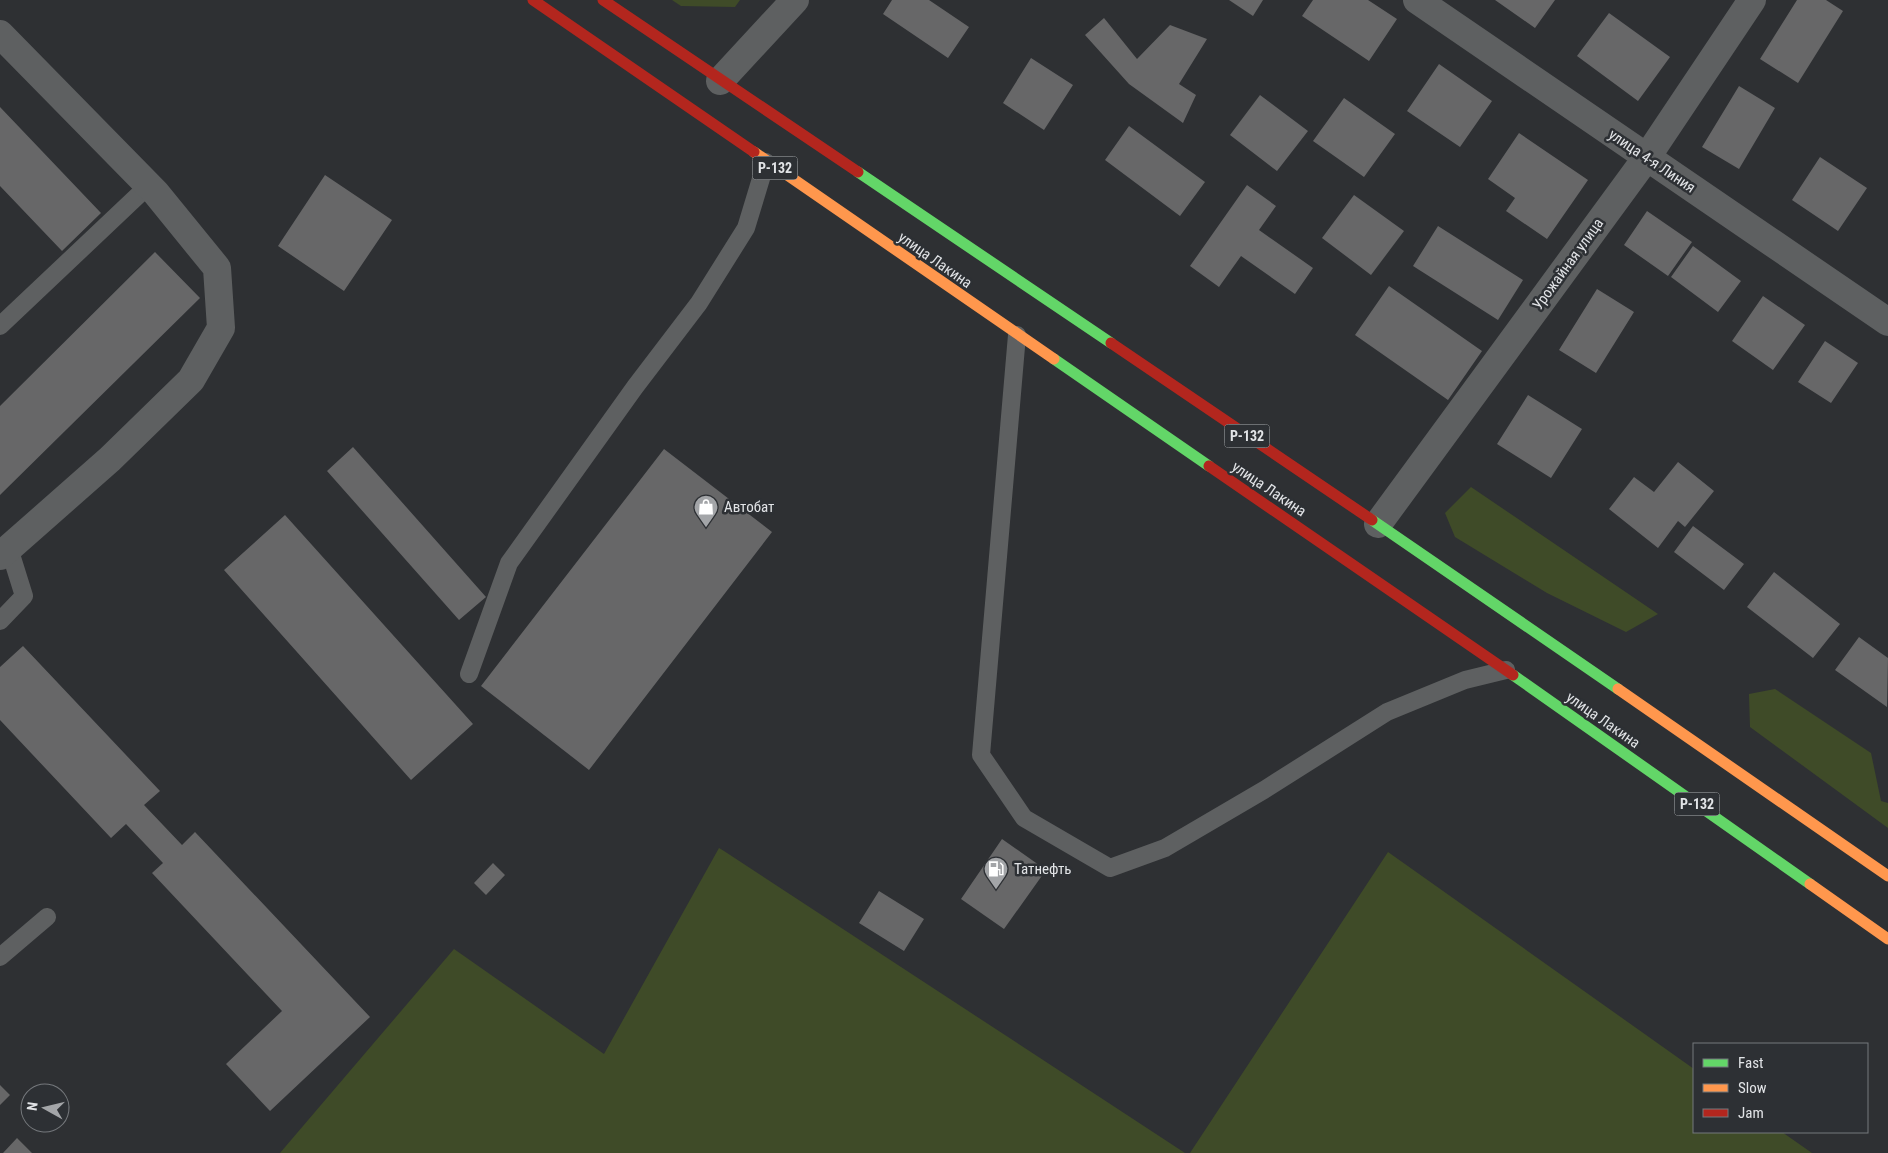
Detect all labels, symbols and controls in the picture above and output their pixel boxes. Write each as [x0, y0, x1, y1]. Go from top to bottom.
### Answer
street label: улица 4-я Линия [1605, 125, 1699, 197]
road number: Р-132 [752, 156, 798, 180]
street label: Урожайная улица [1529, 215, 1607, 313]
street label: улица Лакина [895, 228, 975, 292]
road number: Р-132 [1224, 424, 1270, 448]
street label: улица Лакина [1228, 458, 1310, 520]
shop icon: Автобат [693, 494, 719, 528]
place label: Автобат [724, 498, 774, 516]
street label: улица Лакина [1563, 688, 1643, 752]
road number: Р-132 [1674, 792, 1720, 816]
fuel station icon: Татнефть [983, 856, 1009, 890]
place label: Татнефть [1014, 860, 1072, 878]
legend [1693, 1043, 1868, 1133]
text: Fast [1738, 1054, 1763, 1072]
text: Slow [1738, 1079, 1767, 1097]
north arrow [20, 1083, 70, 1133]
text: N [24, 1101, 41, 1112]
text: Jam [1738, 1104, 1764, 1122]

